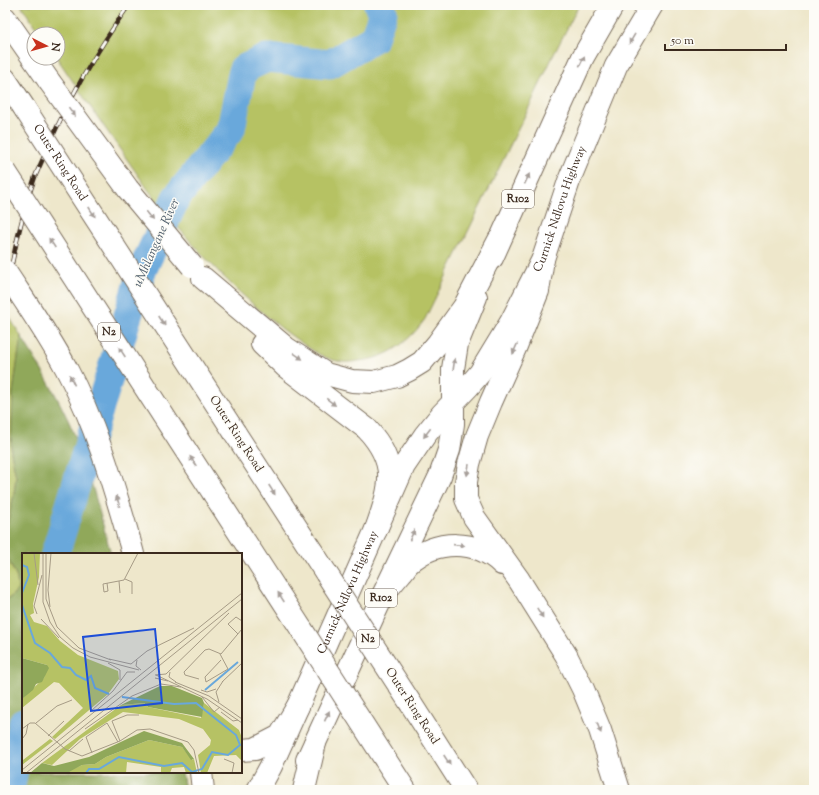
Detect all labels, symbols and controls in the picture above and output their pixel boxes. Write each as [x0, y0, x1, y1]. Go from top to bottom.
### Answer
north arrow [26, 26, 66, 66]
scale bar [665, 26, 786, 52]
text: 50 m [670, 32, 694, 50]
one-way arrow [628, 33, 635, 44]
text: N [47, 41, 63, 52]
one-way arrow [579, 55, 585, 66]
one-way arrow [68, 107, 76, 118]
street label: Outer Ring Road [28, 121, 92, 205]
street label: Curnick Ndlovu Highway [529, 143, 591, 275]
one-way arrow [524, 173, 530, 184]
road number: R102 [502, 190, 534, 208]
water label: uMhlangane River [129, 195, 185, 290]
one-way arrow [88, 206, 95, 218]
one-way arrow [146, 211, 154, 221]
one-way arrow [48, 237, 55, 249]
one-way arrow [159, 315, 166, 327]
road number: N2 [98, 323, 120, 341]
one-way arrow [512, 344, 518, 355]
one-way arrow [118, 347, 126, 357]
one-way arrow [293, 352, 303, 360]
one-way arrow [451, 358, 457, 370]
one-way arrow [69, 374, 75, 386]
street label: Outer Ring Road [204, 392, 268, 476]
one-way arrow [326, 398, 336, 406]
one-way arrow [423, 427, 431, 438]
one-way arrow [189, 455, 196, 467]
one-way arrow [464, 464, 470, 476]
one-way arrow [268, 484, 276, 495]
one-way arrow [115, 495, 121, 507]
street label: Curnick Ndlovu Highway [313, 528, 383, 657]
one-way arrow [409, 529, 415, 540]
one-way arrow [453, 542, 465, 549]
inset map [22, 553, 242, 773]
road number: R102 [365, 589, 397, 607]
one-way arrow [277, 592, 284, 603]
one-way arrow [536, 608, 544, 618]
road number: N2 [357, 630, 379, 648]
street label: Outer Ring Road [380, 664, 444, 748]
one-way arrow [324, 710, 330, 722]
one-way arrow [596, 723, 602, 735]
one-way arrow [443, 755, 451, 766]

